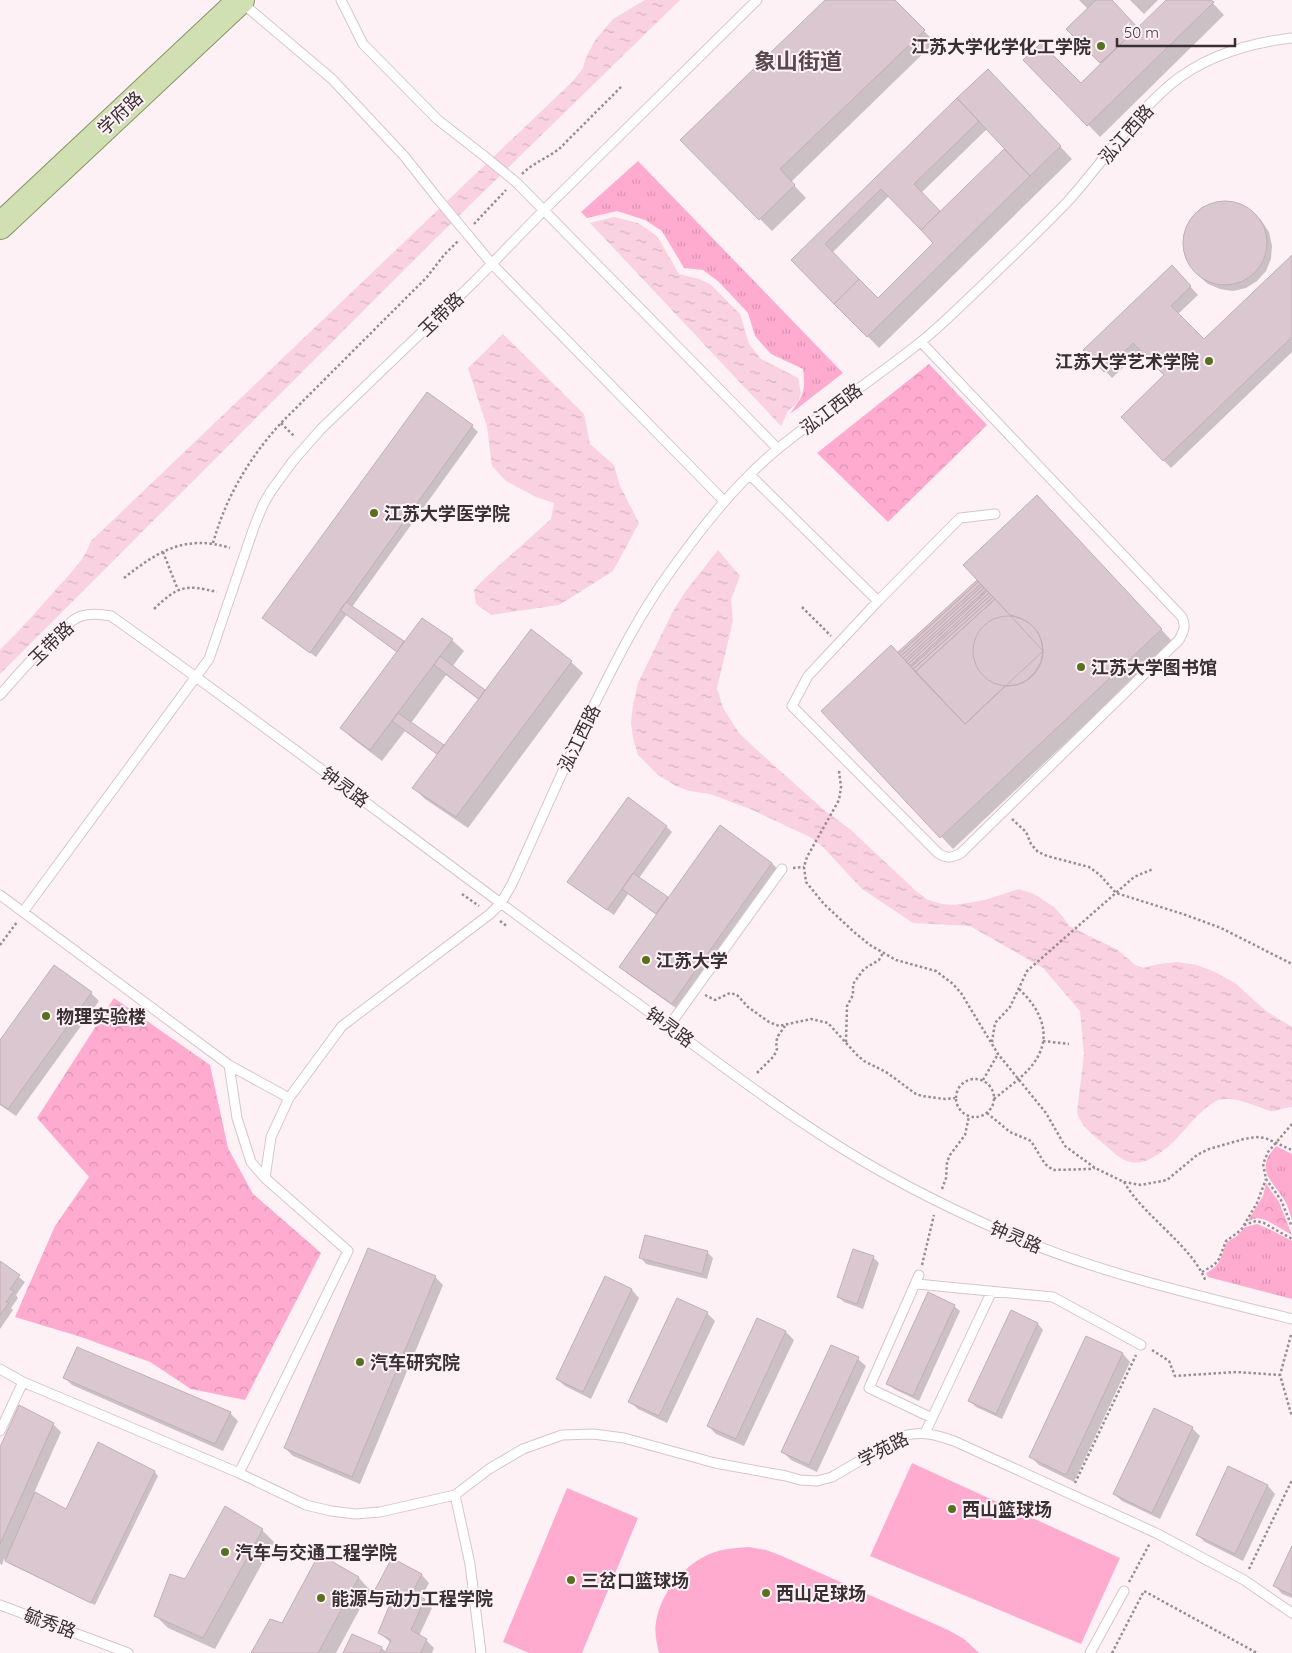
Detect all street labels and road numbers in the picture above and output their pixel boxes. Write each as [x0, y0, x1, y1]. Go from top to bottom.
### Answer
street label: 学府路 [92, 86, 148, 140]
street label: 泓江西路 [1094, 99, 1158, 169]
street label: 玉带路 [414, 287, 468, 341]
street label: 泓江西路 [795, 378, 867, 440]
street label: 玉带路 [24, 616, 78, 670]
street label: 泓江西路 [553, 701, 605, 775]
street label: 钟灵路 [317, 762, 373, 812]
street label: 钟灵路 [641, 1002, 699, 1052]
street label: 钟灵路 [987, 1216, 1045, 1258]
street label: 学苑路 [854, 1426, 912, 1472]
street label: 毓秀路 [21, 1603, 79, 1643]

